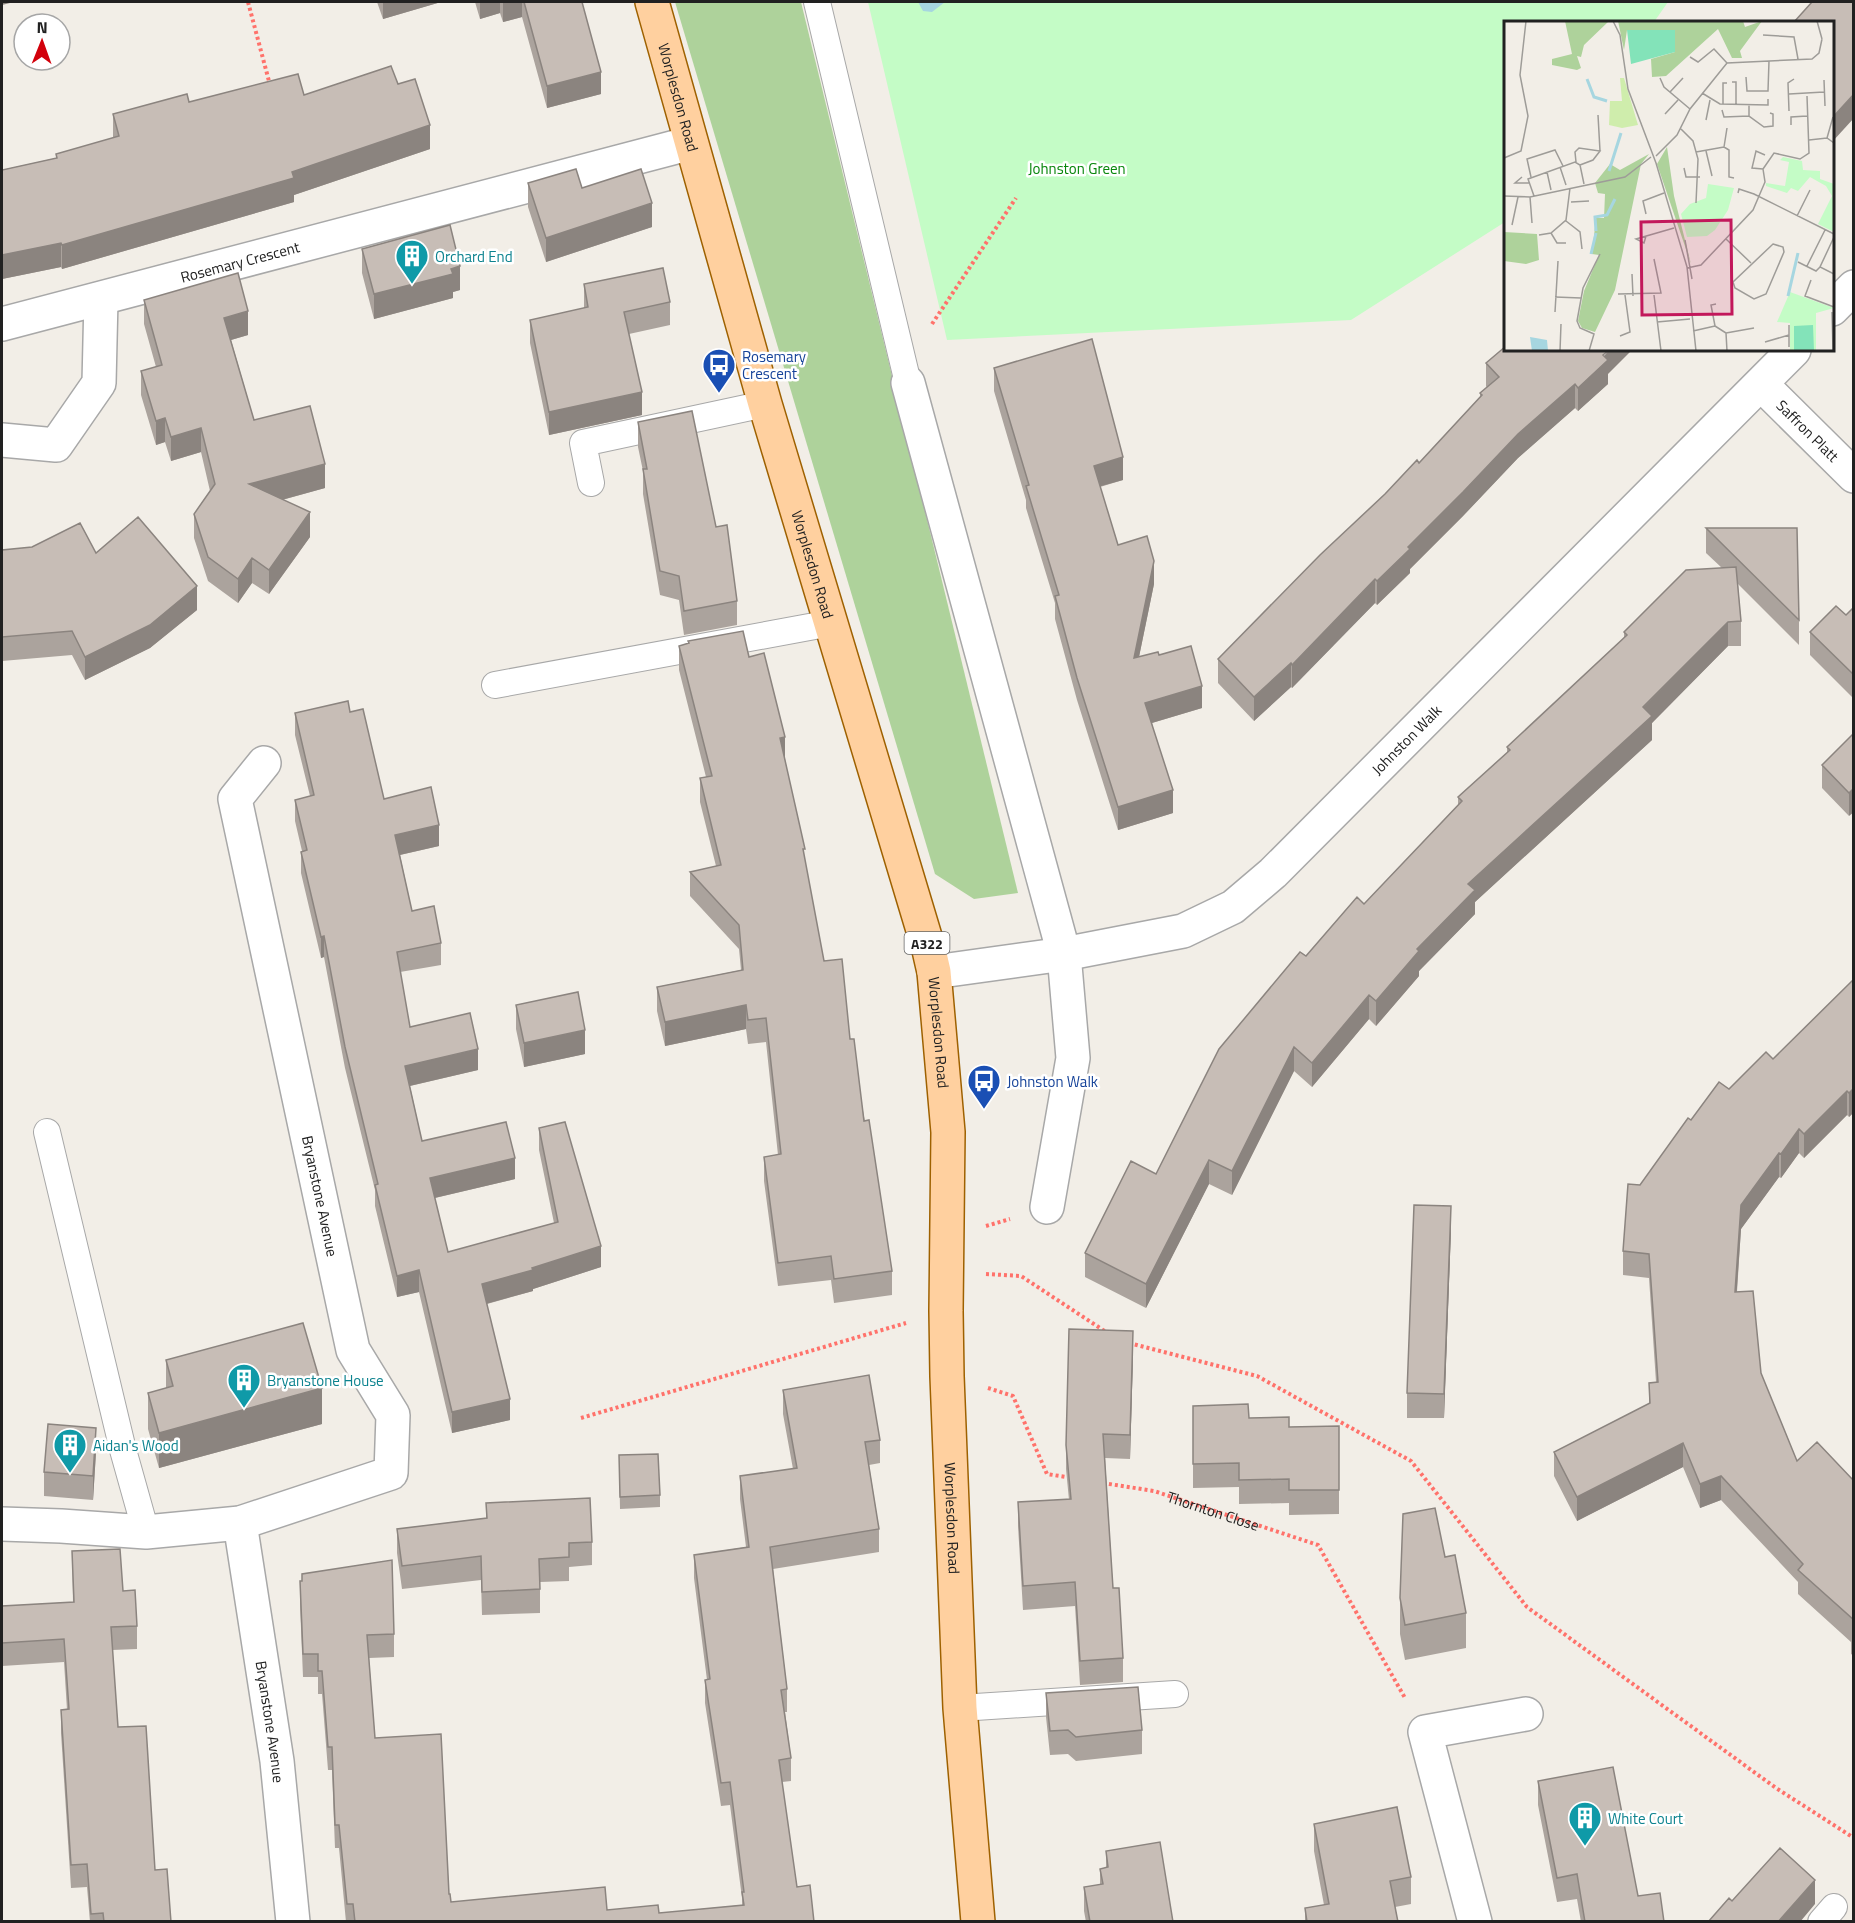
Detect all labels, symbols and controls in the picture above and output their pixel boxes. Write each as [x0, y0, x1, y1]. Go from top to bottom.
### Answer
north arrow [12, 12, 72, 72]
text: N [37, 15, 48, 39]
inset map [1504, 21, 1834, 351]
street label: Worplesdon Road [653, 40, 705, 154]
park label: Johnston Green [1028, 157, 1126, 180]
street label: Rosemary Crescent [178, 235, 303, 288]
building icon: Orchard End [394, 238, 430, 285]
place label: Orchard End [435, 245, 513, 268]
place label: Rosemary Crescent [742, 345, 806, 385]
bus stop icon: Rosemary Crescent [701, 347, 737, 394]
street label: Saffron Platt [1771, 394, 1845, 467]
street label: Worplesdon Road [786, 508, 840, 621]
street label: Johnston Walk [1366, 699, 1446, 780]
road number: A322 [904, 932, 950, 954]
street label: Worplesdon Road [923, 976, 956, 1089]
bus stop icon: Johnston Walk [966, 1063, 1002, 1110]
place label: Johnston Walk [1007, 1070, 1098, 1093]
street label: Bryanstone Avenue [296, 1133, 344, 1259]
building icon: Bryanstone House [226, 1362, 262, 1409]
place label: Bryanstone House [267, 1369, 384, 1392]
building icon: Aidan's Wood [52, 1427, 88, 1474]
place label: Aidan's Wood [93, 1434, 179, 1457]
street label: Worplesdon Road [939, 1462, 966, 1574]
street label: Thornton Close [1164, 1485, 1262, 1536]
street label: Bryanstone Avenue [250, 1659, 291, 1784]
building icon: White Court [1567, 1800, 1603, 1847]
place label: White Court [1608, 1807, 1684, 1830]

